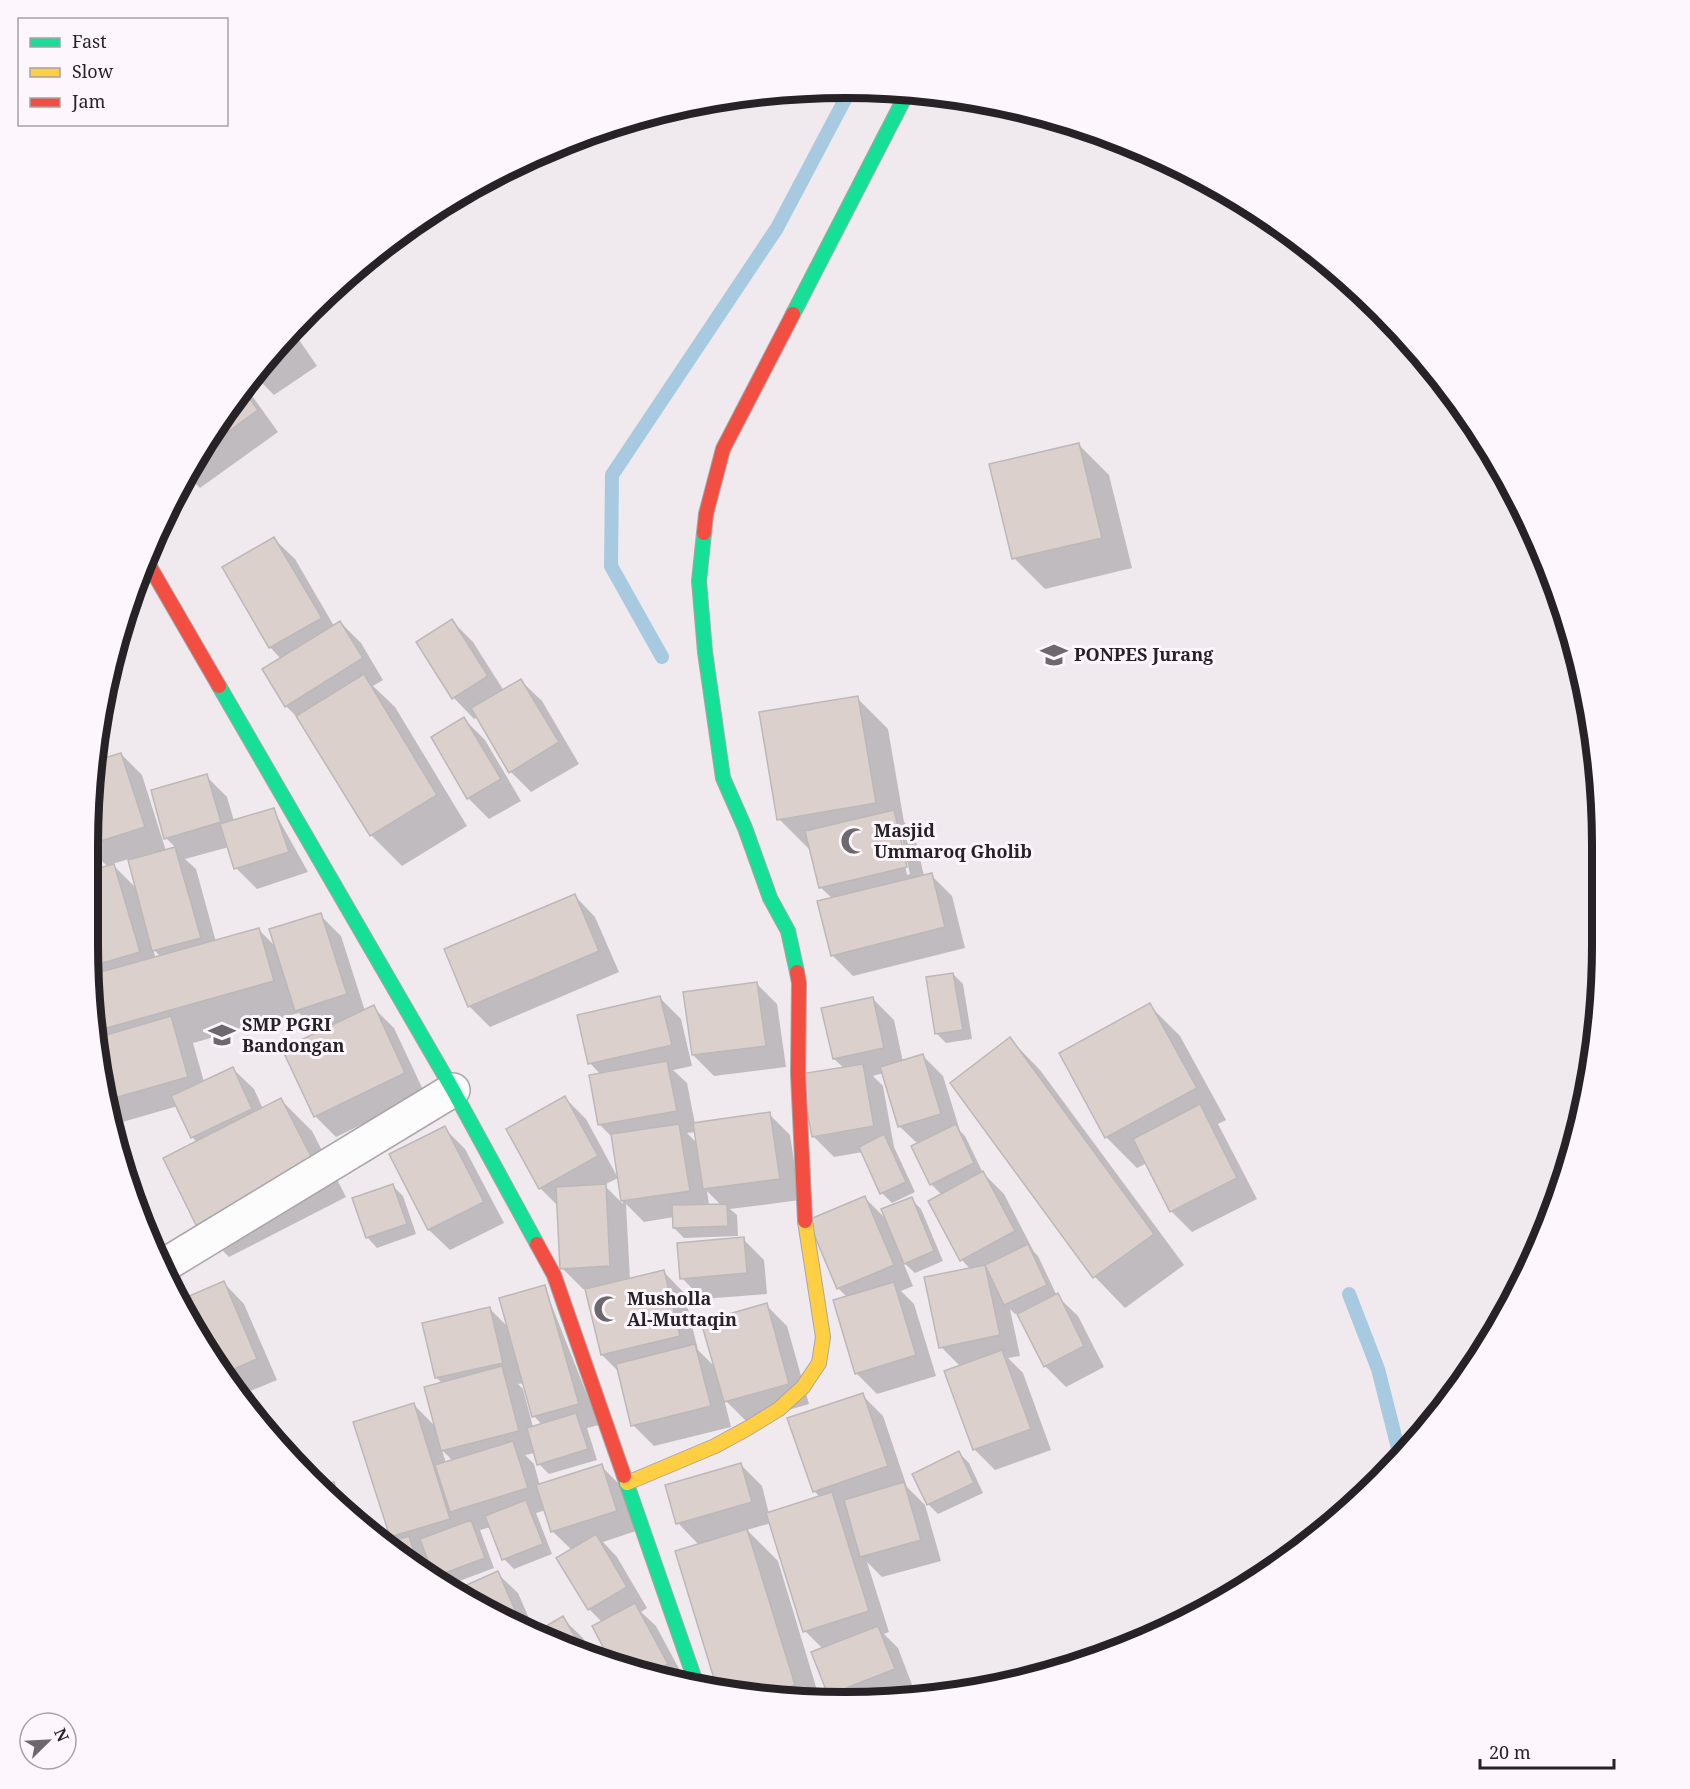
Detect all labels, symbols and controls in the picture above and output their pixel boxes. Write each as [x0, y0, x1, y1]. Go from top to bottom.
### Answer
legend [18, 18, 228, 126]
text: Fast [72, 29, 107, 53]
text: Slow [72, 59, 114, 83]
text: Jam [71, 89, 106, 113]
school or university icon: PONPES Jurang [1039, 640, 1069, 670]
place label: PONPES Jurang [1074, 642, 1214, 666]
place label: Masjid Ummaroq Gholib [874, 818, 1032, 863]
mosque icon: Masjid Ummaroq Gholib [839, 826, 869, 856]
place label: SMP PGRI Bandongan [242, 1012, 345, 1057]
school or university icon: SMP PGRI Bandongan [207, 1020, 237, 1050]
place label: Musholla Al-Muttaqin [627, 1286, 737, 1331]
mosque icon: Musholla Al-Muttaqin [592, 1294, 622, 1324]
north arrow [18, 1711, 78, 1771]
text: N [49, 1725, 74, 1745]
scale bar [1480, 1732, 1614, 1770]
text: 20 m [1489, 1740, 1531, 1764]

